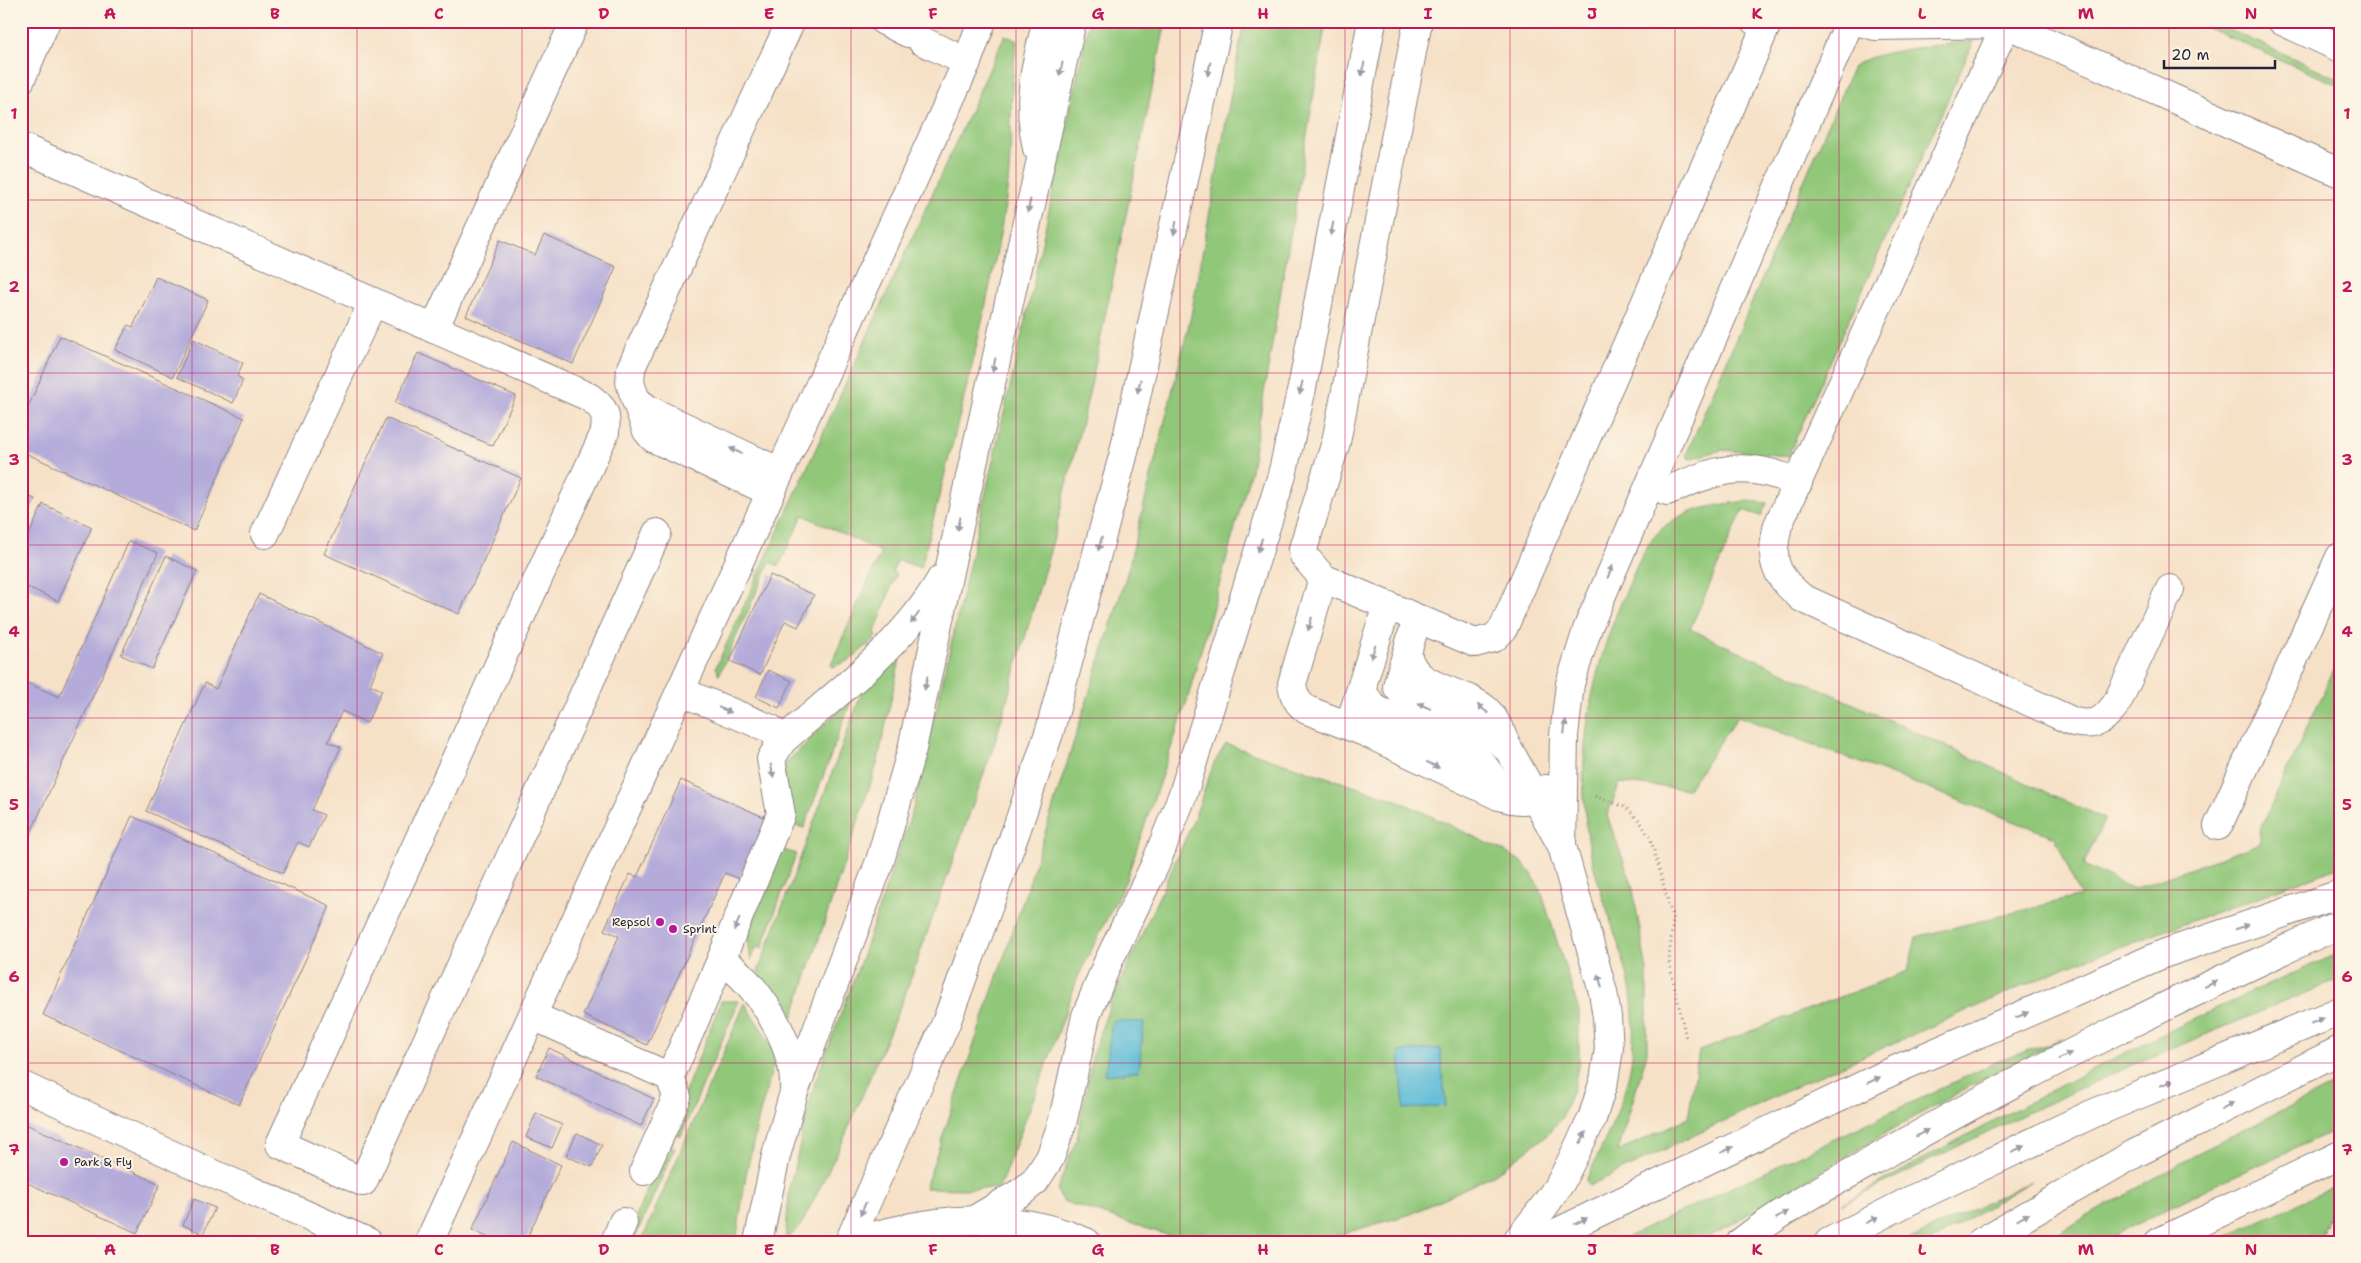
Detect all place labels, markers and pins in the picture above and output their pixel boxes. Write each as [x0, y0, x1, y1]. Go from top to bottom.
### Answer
place label: Repsol [612, 914, 650, 930]
marker: Repsol [654, 916, 666, 928]
place label: Sprint [683, 921, 717, 937]
marker: Sprint [667, 923, 679, 935]
place label: Park & Fly [74, 1154, 132, 1170]
marker: Park & Fly [58, 1156, 70, 1168]

